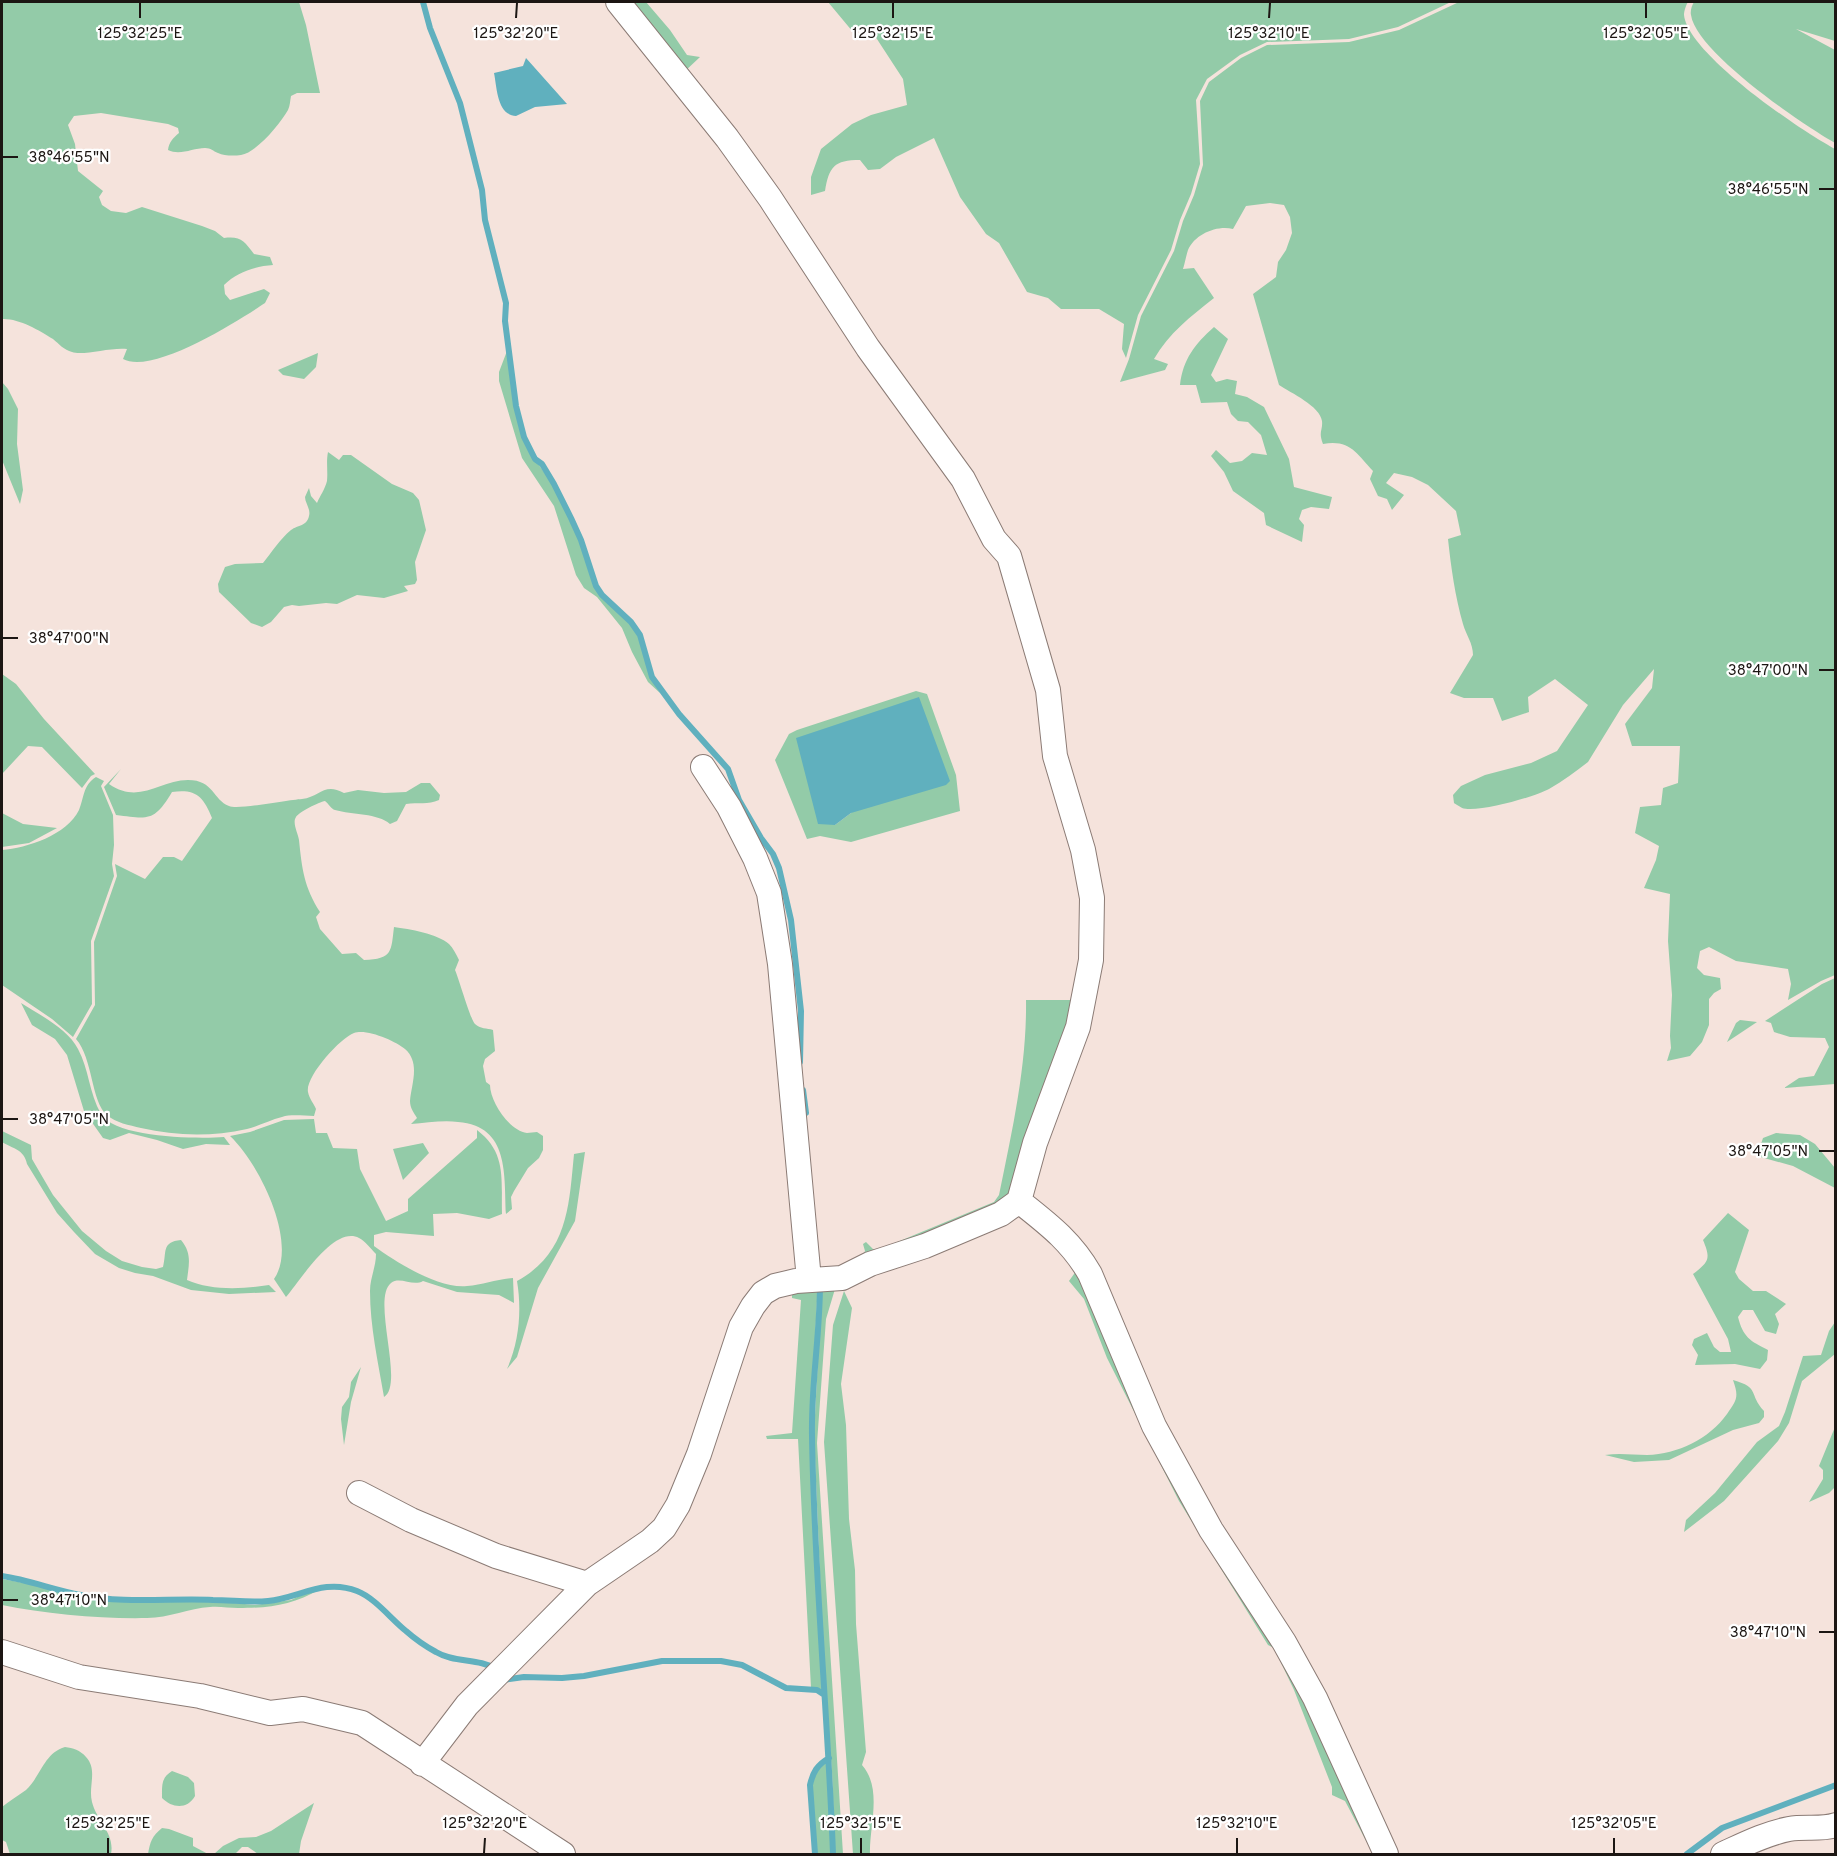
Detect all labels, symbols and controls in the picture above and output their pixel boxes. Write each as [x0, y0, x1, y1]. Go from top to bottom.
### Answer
text: 125°32'25"E [98, 25, 182, 44]
text: 125°32'20"E [473, 25, 559, 44]
text: 125°32'15"E [852, 25, 934, 44]
text: 125°32'10"E [1228, 25, 1310, 44]
text: 125°32'05"E [1603, 25, 1689, 44]
text: 38°46'55"N [28, 149, 110, 168]
text: 38°46'55"N [1727, 181, 1809, 200]
text: 38°47'00"N [29, 630, 109, 649]
text: 38°47'00"N [1728, 662, 1808, 681]
text: 38°47'05"N [29, 1111, 109, 1130]
text: 38°47'05"N [1728, 1143, 1808, 1162]
text: 38°47'10"N [31, 1592, 107, 1611]
text: 38°47'10"N [1730, 1624, 1806, 1643]
text: 125°32'25"E [66, 1815, 150, 1834]
text: 125°32'20"E [442, 1815, 528, 1834]
text: 125°32'15"E [820, 1815, 902, 1834]
text: 125°32'10"E [1196, 1815, 1278, 1834]
text: 125°32'05"E [1571, 1815, 1657, 1834]

